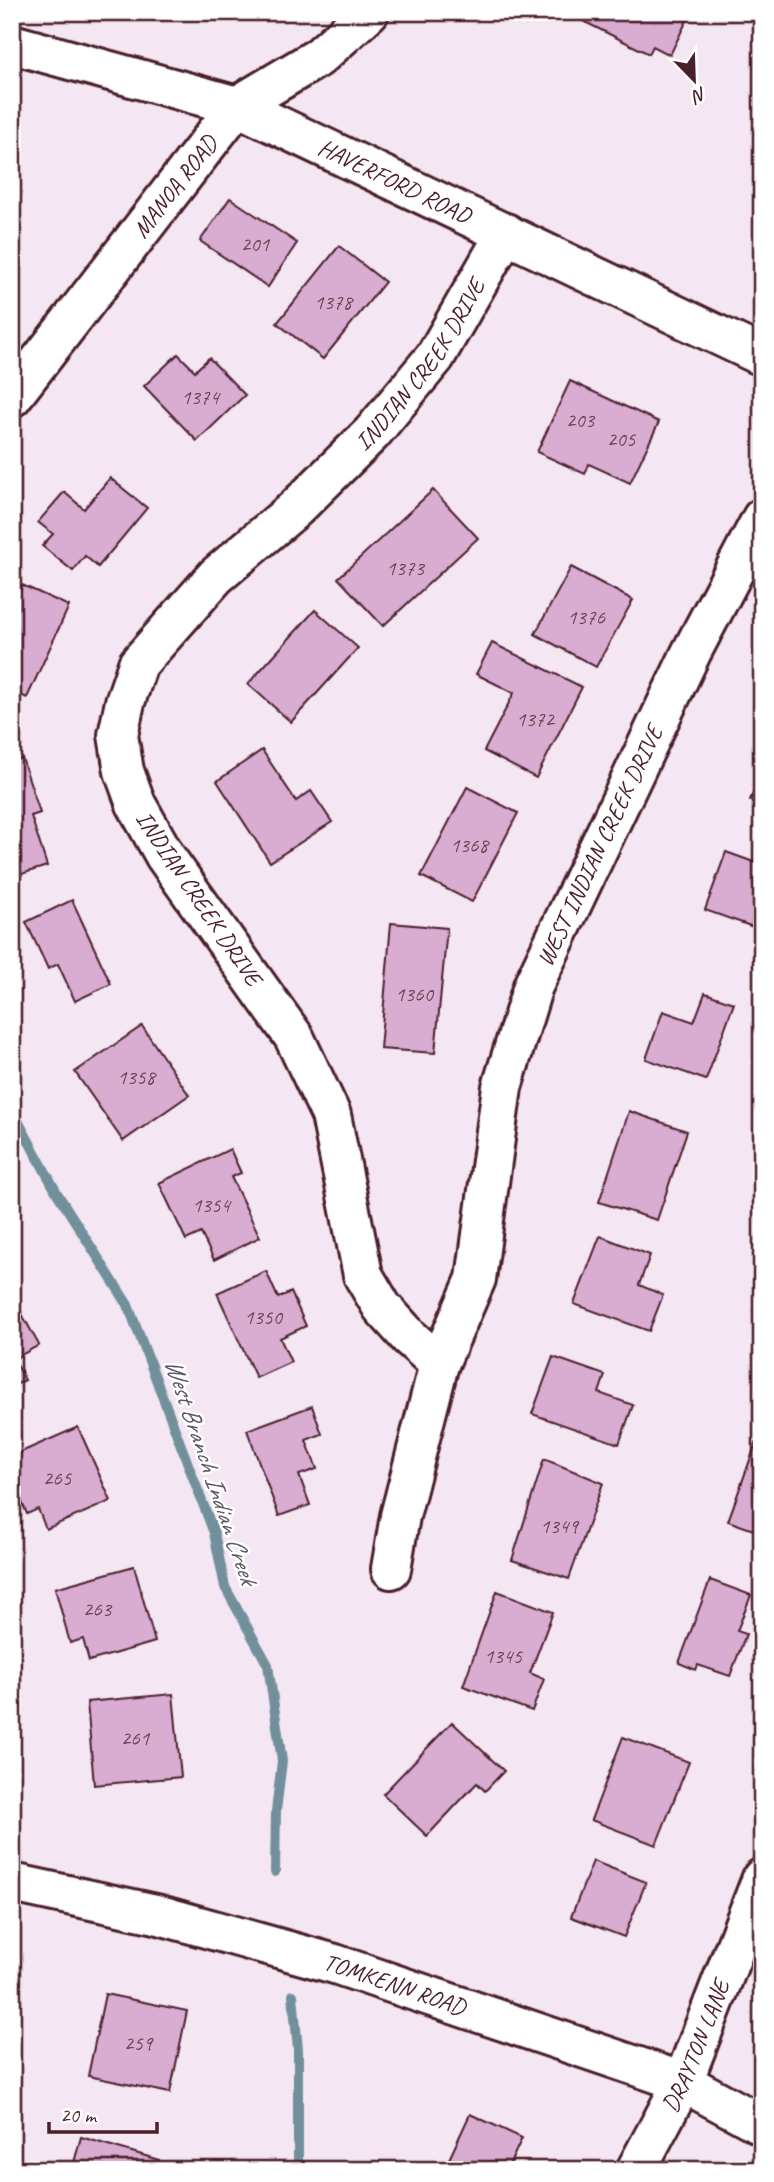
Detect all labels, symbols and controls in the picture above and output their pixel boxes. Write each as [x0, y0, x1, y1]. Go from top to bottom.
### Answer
north arrow [658, 46, 728, 116]
text: N [687, 81, 710, 109]
street label: MANOA ROAD [126, 128, 225, 244]
street label: HAVERFORD ROAD [313, 132, 478, 231]
house number: 201 [241, 231, 271, 257]
street label: INDIAN CREEK DRIVE [348, 271, 493, 457]
house number: 1378 [314, 289, 354, 315]
house number: 1374 [181, 384, 221, 410]
house number: 203 [566, 407, 596, 433]
house number: 205 [607, 426, 637, 452]
house number: 1373 [386, 555, 425, 581]
house number: 1376 [567, 604, 605, 630]
house number: 1372 [516, 706, 555, 732]
street label: WEST INDIAN CREEK DRIVE [530, 718, 671, 971]
street label: INDIAN CREEK DRIVE [129, 805, 270, 994]
house number: 1368 [450, 832, 490, 858]
house number: 1360 [395, 981, 434, 1007]
house number: 1358 [117, 1064, 157, 1090]
house number: 1354 [192, 1192, 232, 1218]
house number: 1350 [244, 1304, 283, 1330]
water label: West Branch Indian Creek [157, 1354, 267, 1592]
house number: 265 [43, 1465, 73, 1491]
house number: 1349 [540, 1513, 579, 1539]
house number: 263 [83, 1596, 113, 1622]
house number: 1345 [484, 1643, 523, 1669]
house number: 261 [121, 1725, 151, 1751]
street label: TOMKENN ROAD [320, 1947, 471, 2023]
street label: DRAYTON LANE [655, 1973, 737, 2117]
house number: 259 [124, 2030, 154, 2056]
scale bar [49, 2091, 158, 2135]
text: 20 m [60, 2102, 98, 2128]

